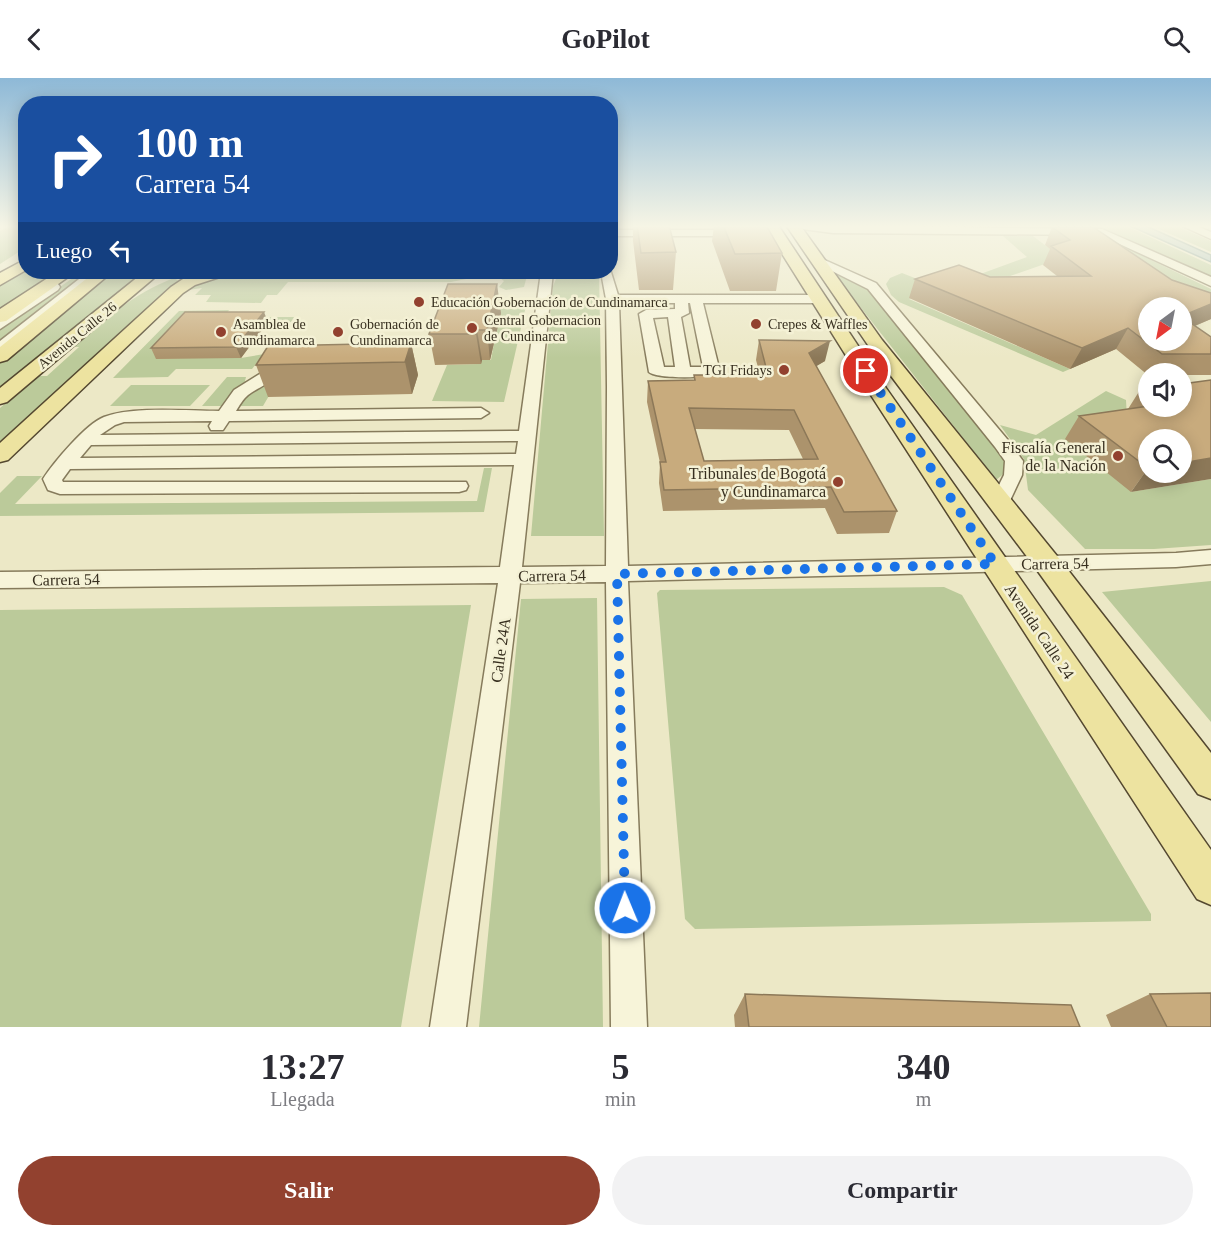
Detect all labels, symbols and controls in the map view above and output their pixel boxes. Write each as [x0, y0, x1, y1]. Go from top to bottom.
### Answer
icon: back [18, 23, 51, 56]
icon: search [1160, 23, 1193, 56]
text: GoPilot [561, 24, 650, 54]
icon: right [36, 120, 114, 198]
text: 100 m [135, 120, 244, 166]
text: Carrera 54 [135, 169, 250, 199]
icon: left [104, 234, 137, 267]
text: Luego [36, 238, 92, 263]
marker: Educación Gobernación de Cundinamarca [412, 295, 426, 309]
place label: Educación Gobernación de Cundinamarca [431, 295, 669, 310]
north arrow [1138, 297, 1192, 351]
map controls [1138, 297, 1192, 483]
street label: Avenida Calle 26 [35, 299, 120, 372]
place label: Central Gobernacion de Cundinarca [484, 313, 601, 344]
place label: Asamblea de Cundinamarca [233, 317, 315, 348]
place label: Gobernación de Cundinamarca [350, 317, 439, 348]
marker: Crepes & Waffles [749, 317, 763, 331]
place label: Crepes & Waffles [768, 317, 867, 332]
marker: Central Gobernacion de Cundinarca [465, 321, 479, 335]
marker: Asamblea de Cundinamarca [214, 325, 228, 339]
marker: Gobernación de Cundinamarca [331, 325, 345, 339]
pin [840, 345, 891, 396]
icon: arrive [849, 354, 882, 387]
place label: TGI Fridays [703, 363, 772, 378]
marker: TGI Fridays [777, 363, 791, 377]
button: sound [1138, 363, 1192, 417]
button: search [1138, 429, 1192, 483]
place label: Fiscalía General de la Nación [1002, 439, 1107, 474]
marker: Fiscalía General de la Nación [1111, 449, 1125, 463]
place label: Tribunales de Bogotá y Cundinamarca [689, 465, 826, 501]
marker: Tribunales de Bogotá y Cundinamarca [831, 475, 845, 489]
street label: Carrera 54 [1021, 554, 1089, 573]
street label: Carrera 54 [518, 566, 586, 585]
street label: Carrera 54 [32, 570, 100, 589]
street label: Avenida Calle 24 [1002, 581, 1078, 682]
street label: Calle 24A [488, 616, 514, 684]
position arrow [593, 876, 657, 940]
text: 13:27 [260, 1047, 344, 1087]
text: 5 [612, 1047, 630, 1087]
text: 340 [897, 1047, 951, 1087]
text: Llegada [270, 1088, 335, 1110]
text: min [605, 1088, 636, 1110]
text: m [916, 1088, 931, 1110]
button: Salir [18, 1156, 600, 1225]
button: Compartir [612, 1156, 1193, 1225]

